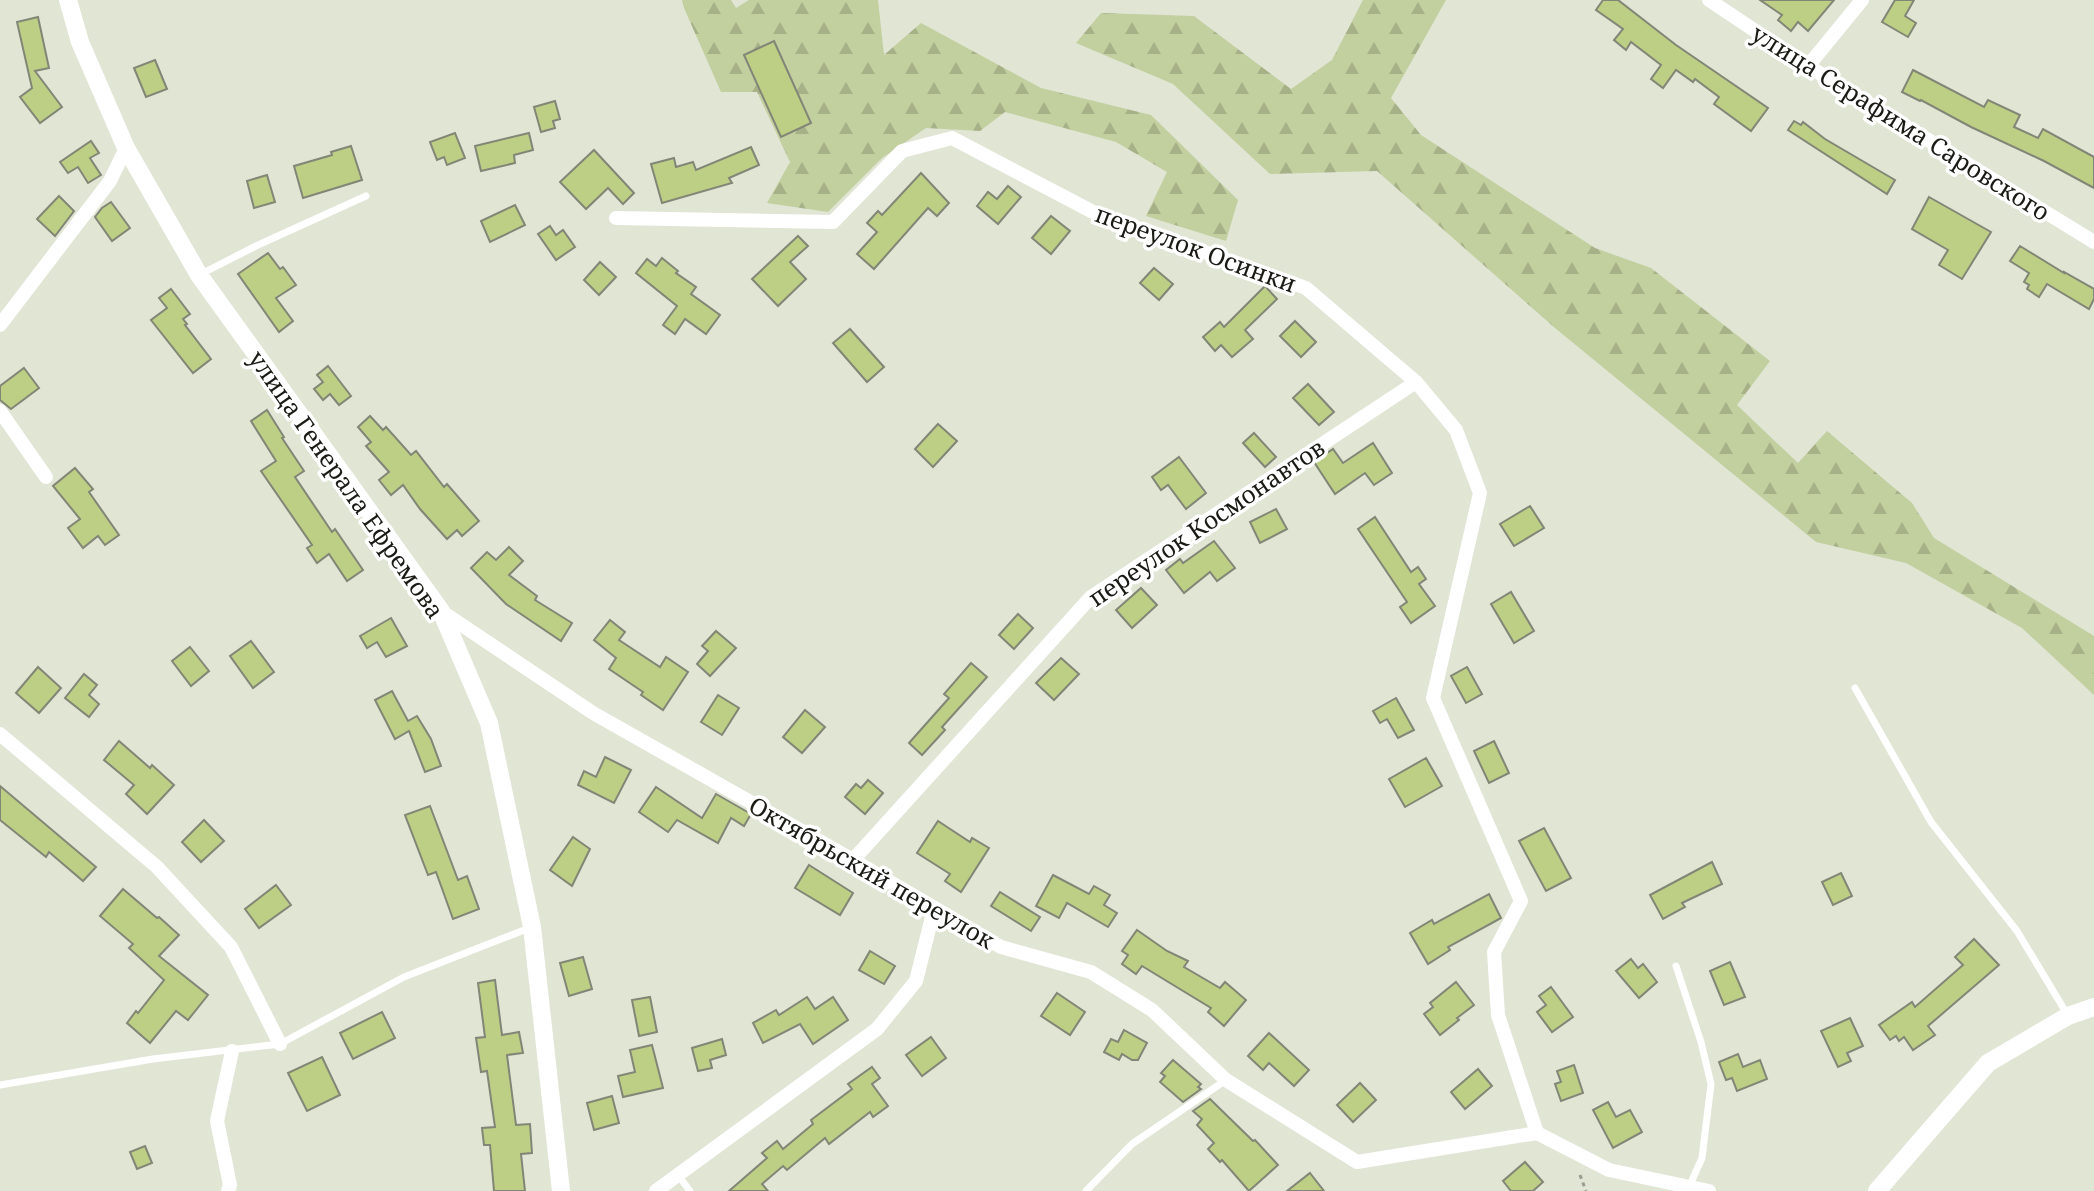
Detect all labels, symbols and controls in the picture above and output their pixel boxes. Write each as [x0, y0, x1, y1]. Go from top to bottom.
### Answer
street label: улица Серафима Саровского [1745, 16, 2057, 228]
street label: переулок Осинки [1091, 196, 1301, 300]
street label: улица Генерала Ефремова [242, 343, 452, 625]
street label: переулок Космонавтов [1081, 430, 1331, 614]
street label: Октябрьский переулок [743, 788, 1001, 956]

